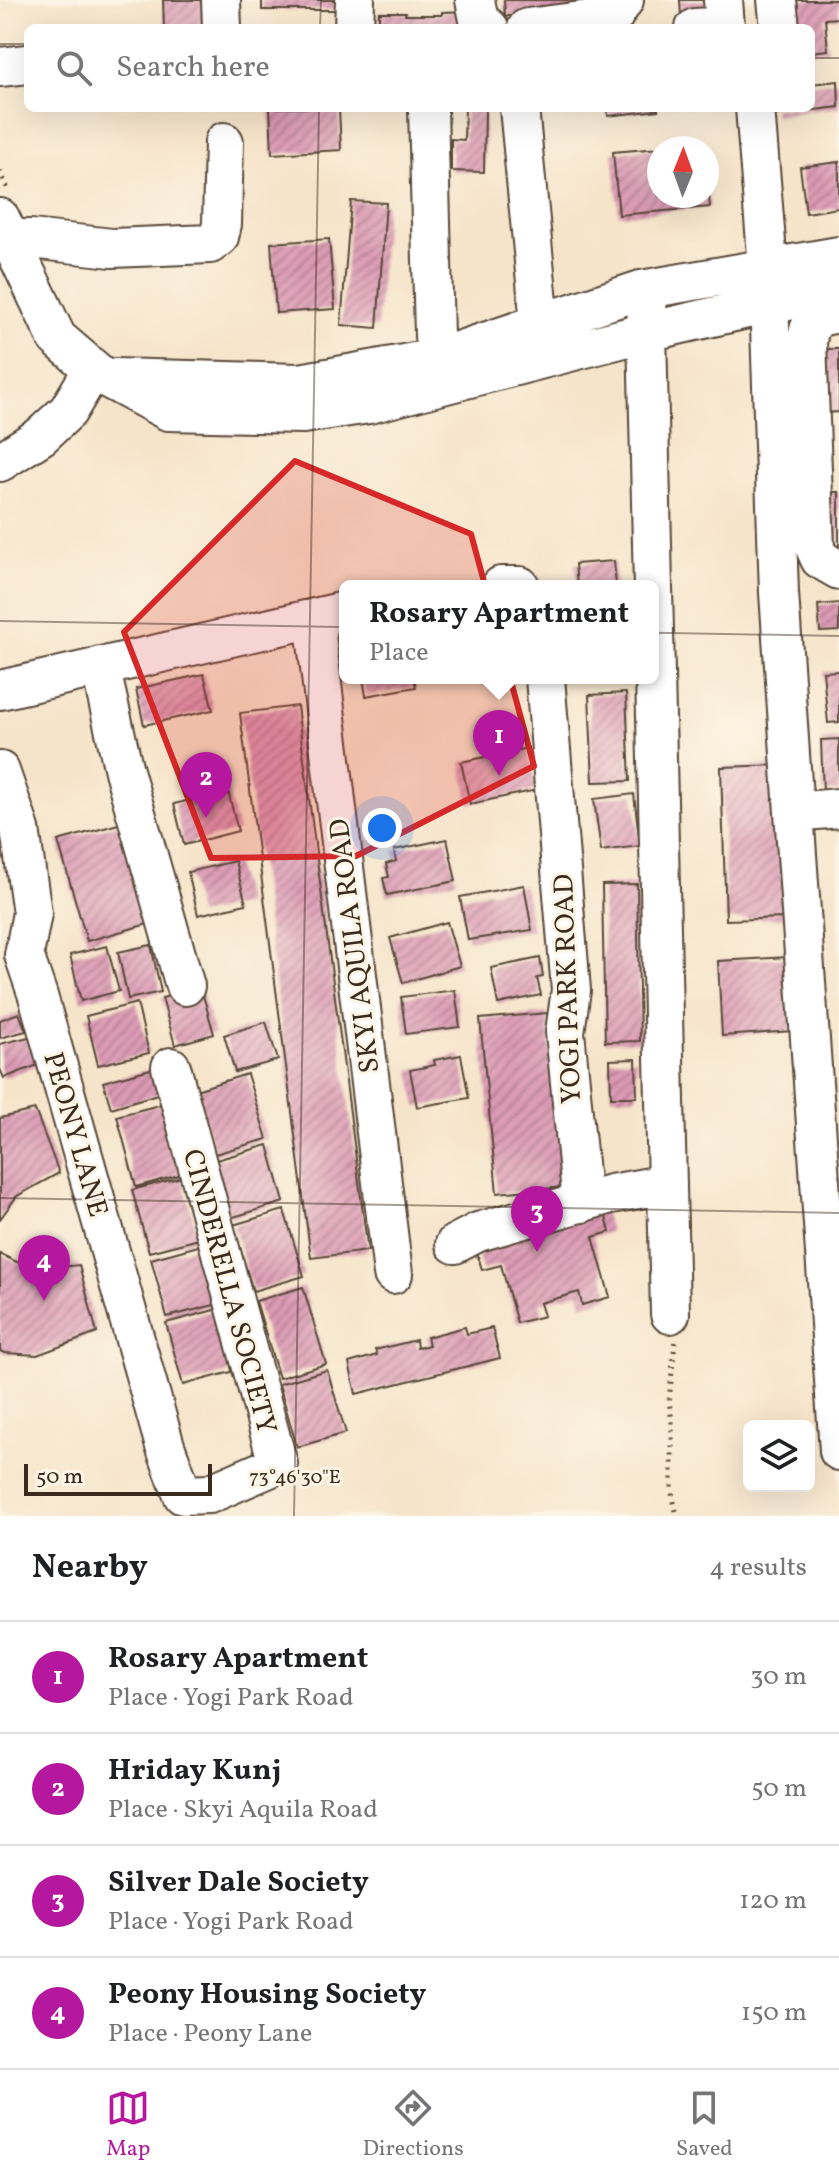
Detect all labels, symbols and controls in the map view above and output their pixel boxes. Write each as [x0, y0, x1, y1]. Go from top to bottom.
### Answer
search box [24, 24, 815, 112]
icon: search [52, 46, 96, 90]
text: Search here [116, 47, 270, 89]
north arrow [647, 136, 719, 208]
popup [339, 580, 659, 684]
text: Rosary Apartment [369, 593, 629, 635]
text: Place [369, 635, 429, 671]
pin: 1 [473, 710, 525, 776]
pin: 2 [180, 752, 232, 818]
your location [362, 808, 402, 848]
street label: SKYI AQUILA ROAD [321, 816, 390, 1075]
street label: YOGI PARK ROAD [545, 873, 592, 1105]
street label: PEONY LANE [32, 1048, 117, 1222]
street label: CINDERELLA SOCIETY [172, 1145, 285, 1438]
pin: 3 [511, 1186, 563, 1252]
pin: 4 [18, 1235, 70, 1301]
map controls [743, 1420, 815, 1492]
button: layers [743, 1420, 815, 1492]
scale bar [24, 1460, 212, 1496]
text: 50 m [36, 1462, 83, 1493]
text: 73°46'30"E [249, 1464, 341, 1492]
text: Nearby [32, 1545, 148, 1592]
text: 4 results [709, 1550, 807, 1586]
text: Rosary Apartment [108, 1638, 368, 1680]
text: 1 [53, 1659, 63, 1695]
text: 30 m [750, 1659, 807, 1695]
text: Place · Yogi Park Road [108, 1680, 354, 1716]
text: Hriday Kunj [108, 1750, 281, 1792]
text: 2 [51, 1771, 65, 1807]
text: 50 m [751, 1771, 807, 1807]
text: Place · Skyi Aquila Road [108, 1792, 378, 1828]
text: Silver Dale Society [108, 1862, 369, 1904]
text: 3 [51, 1883, 65, 1919]
text: 120 m [739, 1883, 807, 1919]
text: Place · Yogi Park Road [108, 1904, 354, 1940]
text: Peony Housing Society [108, 1974, 426, 2016]
text: 4 [50, 1995, 66, 2031]
text: 150 m [741, 1995, 807, 2031]
text: Place · Peony Lane [108, 2016, 312, 2052]
tab: Map [106, 2086, 150, 2165]
tab: Directions [363, 2086, 464, 2165]
tab: Saved [676, 2086, 733, 2165]

